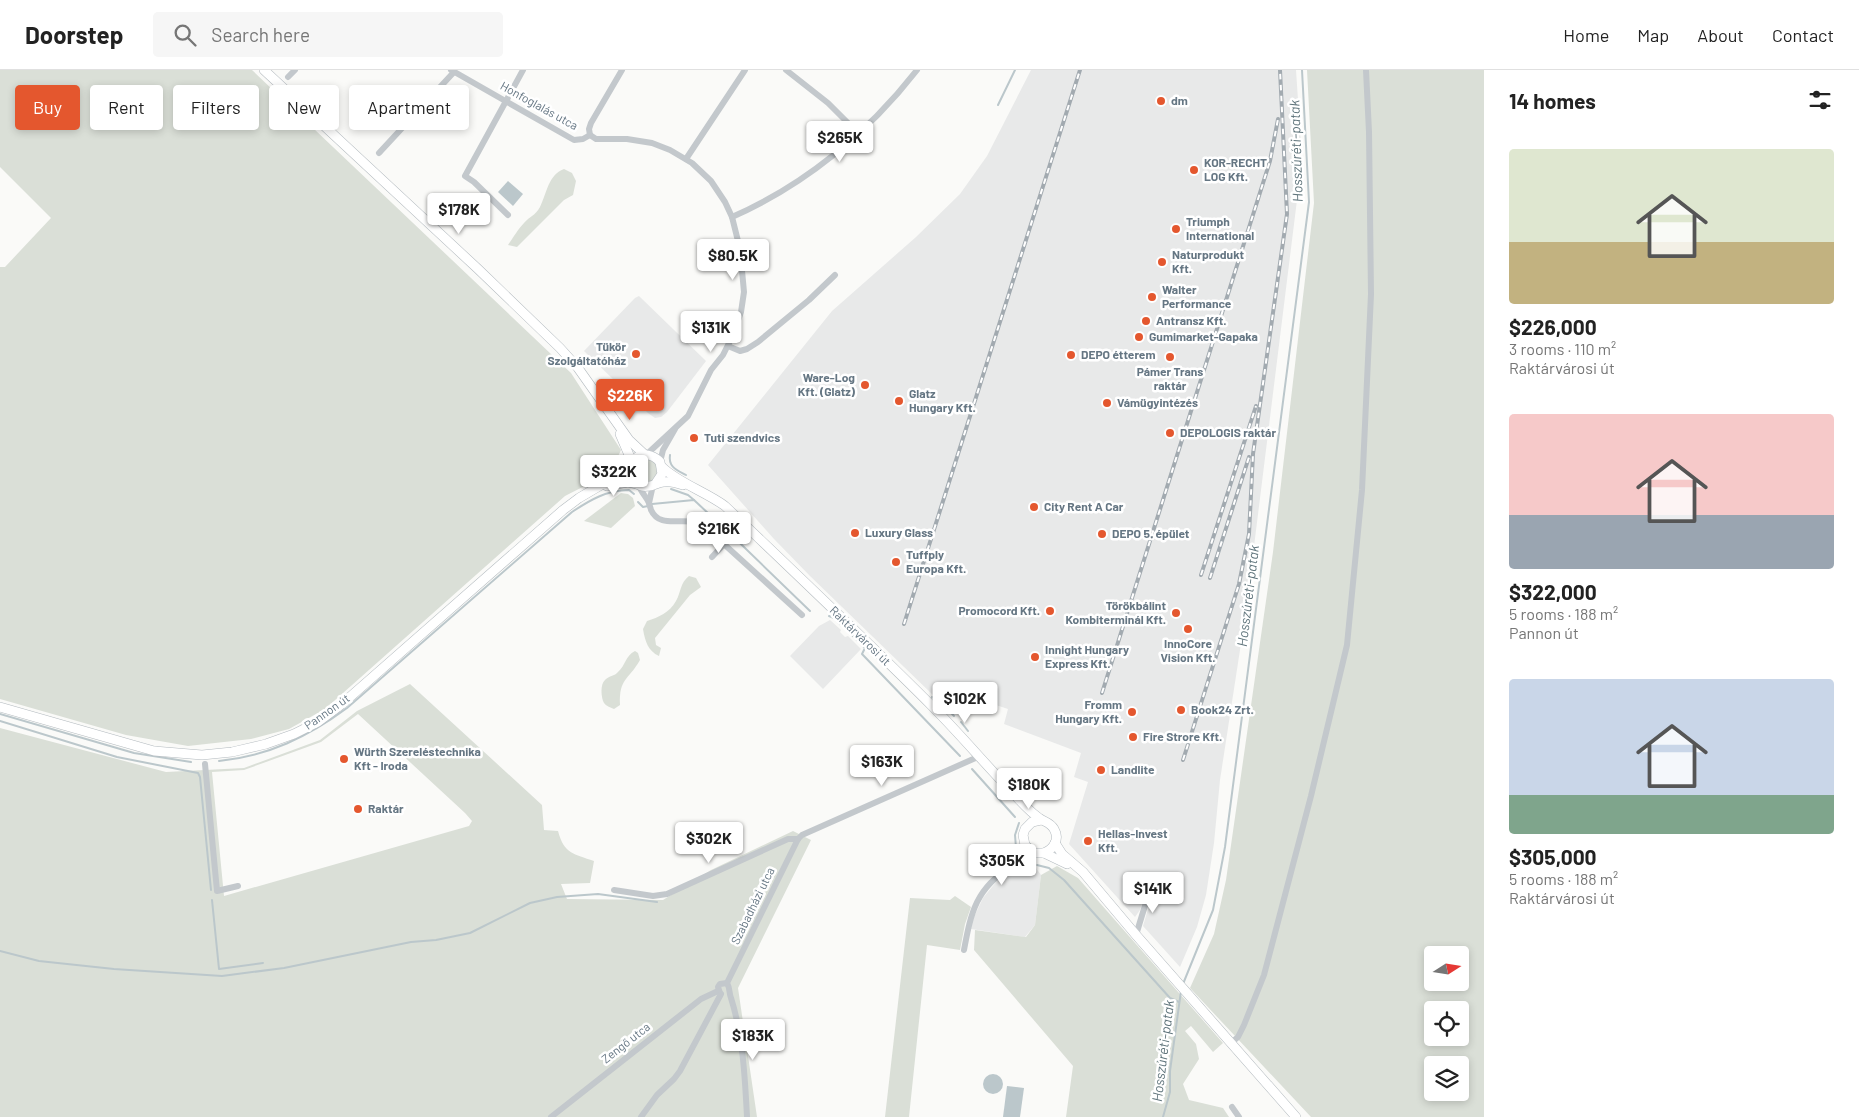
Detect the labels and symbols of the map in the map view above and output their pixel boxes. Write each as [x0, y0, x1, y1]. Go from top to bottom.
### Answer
street label: Honfoglalás utca [498, 78, 581, 132]
place label: dm [1171, 93, 1188, 107]
marker: dm [1155, 95, 1167, 107]
water label: Hosszúréti-patak [1285, 99, 1306, 202]
pin: $265K [805, 121, 875, 163]
place label: KOR-RECHT LOG Kft. [1204, 155, 1267, 183]
marker: KOR-RECHT LOG Kft. [1188, 164, 1200, 176]
pin: $178K [424, 192, 494, 235]
place label: Triumph International [1186, 214, 1254, 242]
marker: Triumph International [1170, 223, 1182, 235]
pin: $80.5K [692, 238, 774, 281]
place label: Naturprodukt Kft. [1172, 247, 1245, 275]
marker: Naturprodukt Kft. [1156, 256, 1168, 268]
place label: Walter Performance [1162, 282, 1232, 310]
marker: Walter Performance [1146, 291, 1158, 303]
pin: $131K [676, 310, 746, 353]
place label: Antransz Kft. [1156, 313, 1227, 327]
marker: Antransz Kft. [1140, 315, 1152, 327]
place label: Gumimarket-Gapaka [1149, 329, 1258, 343]
marker: Gumimarket-Gapaka [1133, 331, 1145, 343]
place label: Tükör Szolgáltatóház [548, 339, 626, 367]
place label: DEPO étterem [1081, 347, 1155, 361]
marker: Tükör Szolgáltatóház [630, 348, 642, 360]
marker: DEPO étterem [1065, 349, 1077, 361]
marker: Pámer Trans raktár [1164, 351, 1176, 363]
place label: Pámer Trans raktár [1137, 364, 1203, 392]
place label: Ware-Log Kft. (Glatz) [798, 370, 856, 398]
pin: $226K [595, 378, 665, 421]
marker: Ware-Log Kft. (Glatz) [859, 379, 871, 391]
place label: Glatz Hungary Kft. [909, 386, 976, 414]
marker: Glatz Hungary Kft. [893, 395, 905, 407]
place label: Vámügyintézés [1117, 395, 1198, 409]
marker: Vámügyintézés [1101, 397, 1113, 409]
place label: DEPOLOGIS raktár [1180, 425, 1276, 439]
marker: DEPOLOGIS raktár [1164, 427, 1176, 439]
place label: Tuti szendvics [704, 430, 780, 444]
marker: Tuti szendvics [688, 432, 700, 444]
pin: $322K [579, 454, 649, 497]
place label: City Rent A Car [1044, 499, 1124, 513]
marker: City Rent A Car [1028, 501, 1040, 513]
pin: $216K [684, 512, 754, 554]
place label: Luxury Glass [865, 525, 933, 539]
place label: DEPO 5. épület [1112, 526, 1190, 540]
marker: Luxury Glass [849, 527, 861, 539]
marker: DEPO 5. épület [1096, 528, 1108, 540]
water label: Hosszúréti-patak [1233, 544, 1262, 648]
place label: Tuffply Europa Kft. [906, 547, 966, 575]
marker: Tuffply Europa Kft. [890, 556, 902, 568]
place label: Törökbálint Kombiterminál Kft. [1065, 598, 1166, 626]
street label: Raktárvárosi út [827, 603, 894, 668]
place label: Promocord Kft. [958, 603, 1040, 617]
marker: Promocord Kft. [1044, 605, 1056, 617]
marker: Törökbálint Kombiterminál Kft. [1170, 607, 1182, 619]
marker: InnoCore Vision Kft. [1182, 623, 1194, 635]
place label: InnoCore Vision Kft. [1160, 636, 1216, 664]
place label: Innight Hungary Express Kft. [1045, 642, 1129, 670]
marker: Innight Hungary Express Kft. [1029, 651, 1041, 663]
pin: $102K [930, 682, 1000, 724]
street label: Pannon út [301, 690, 352, 732]
place label: Fromm Hungary Kft. [1055, 697, 1122, 725]
place label: Book24 Zrt. [1191, 702, 1254, 716]
marker: Book24 Zrt. [1175, 704, 1187, 716]
marker: Fromm Hungary Kft. [1126, 706, 1138, 718]
place label: Fire Strore Kft. [1143, 729, 1222, 743]
marker: Fire Strore Kft. [1127, 731, 1139, 743]
place label: Würth Szereléstechnika Kft - Iroda [354, 744, 481, 772]
pin: $163K [847, 744, 917, 787]
marker: Würth Szereléstechnika Kft - Iroda [338, 753, 350, 765]
place label: Landlite [1111, 762, 1155, 776]
marker: Landlite [1095, 764, 1107, 776]
pin: $180K [994, 768, 1064, 810]
place label: Raktár [368, 801, 404, 815]
marker: Raktár [352, 803, 364, 815]
pin: $302K [674, 822, 744, 864]
place label: Hellas-Invest Kft. [1098, 826, 1168, 854]
marker: Hellas-Invest Kft. [1082, 835, 1094, 847]
pin: $305K [967, 844, 1037, 886]
street label: Szabadházi utca [727, 865, 777, 946]
pin: $141K [1118, 872, 1188, 914]
north arrow [1424, 946, 1469, 991]
water label: Hosszúréti-patak [1148, 999, 1177, 1103]
pin: $183K [718, 1018, 788, 1061]
street label: Zengő utca [598, 1019, 652, 1065]

